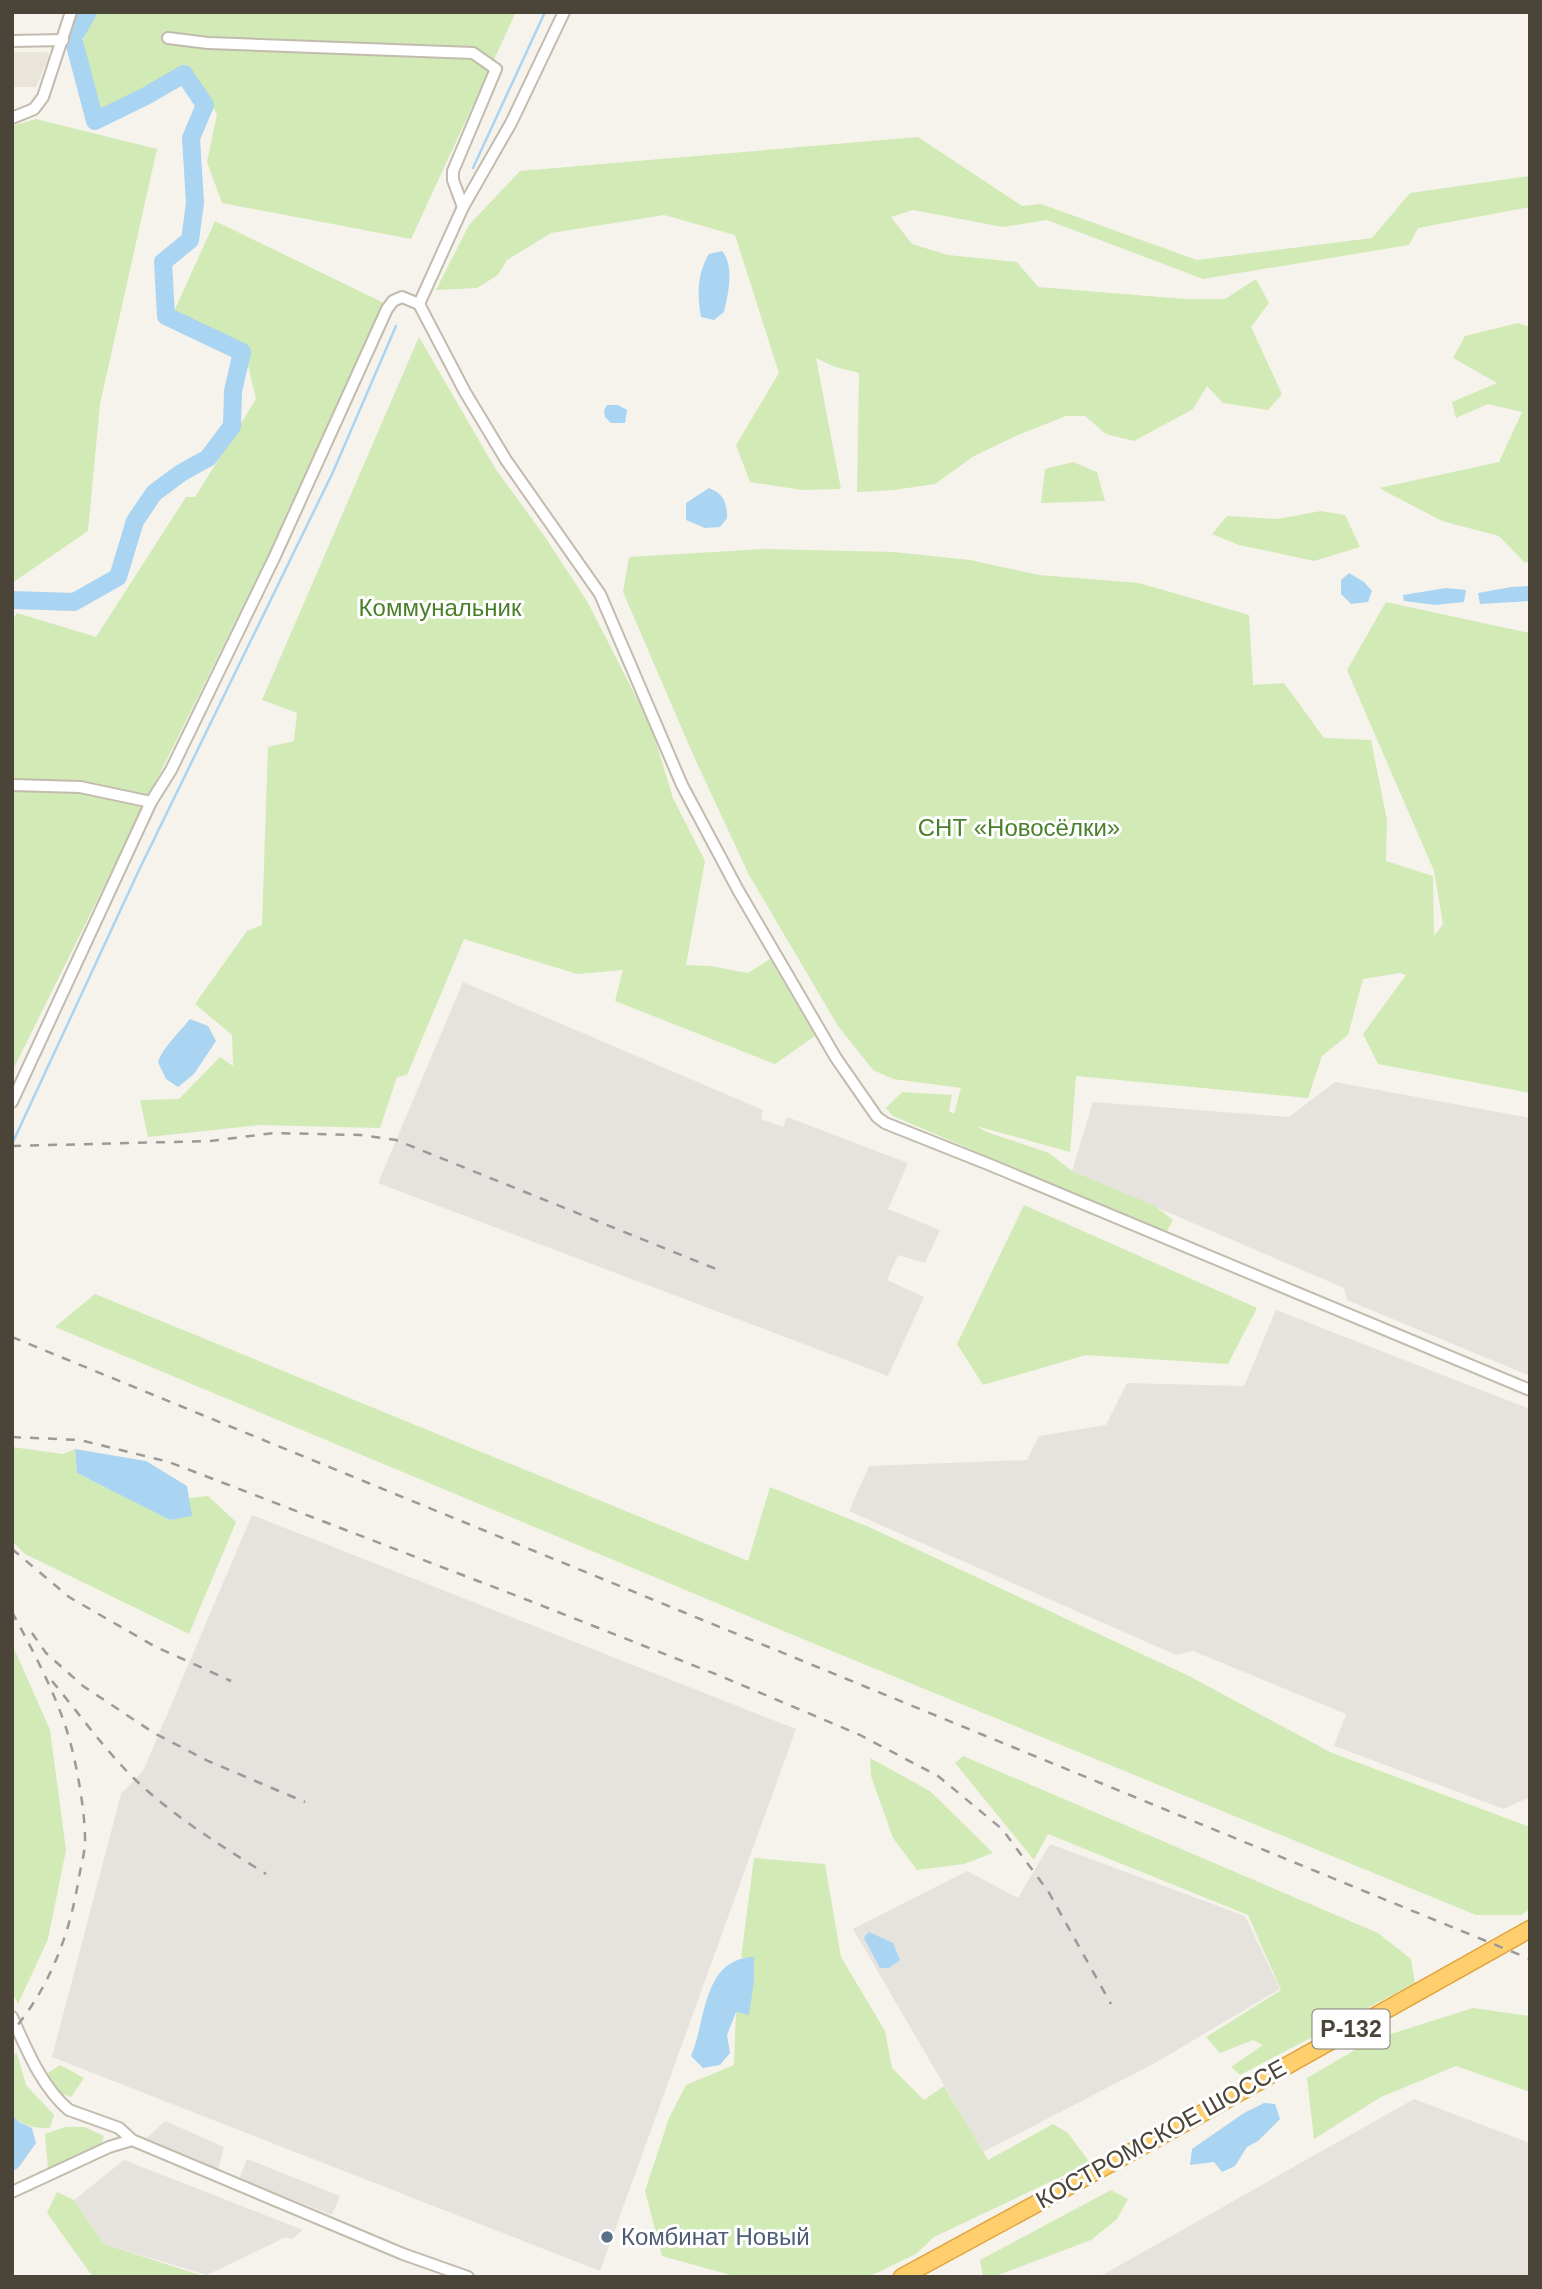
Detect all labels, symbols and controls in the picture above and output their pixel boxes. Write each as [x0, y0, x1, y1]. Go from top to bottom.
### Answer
park label: Коммунальник [359, 594, 522, 621]
park label: СНТ «Новосёлки» [918, 814, 1120, 841]
road number: Р-132 [1312, 2010, 1390, 2048]
street label: КОСТРОМСКОЕ ШОССЕ [1031, 2054, 1290, 2214]
place label: Комбинат Новый [621, 2223, 810, 2250]
marker: Комбинат Новый [599, 2229, 615, 2245]

